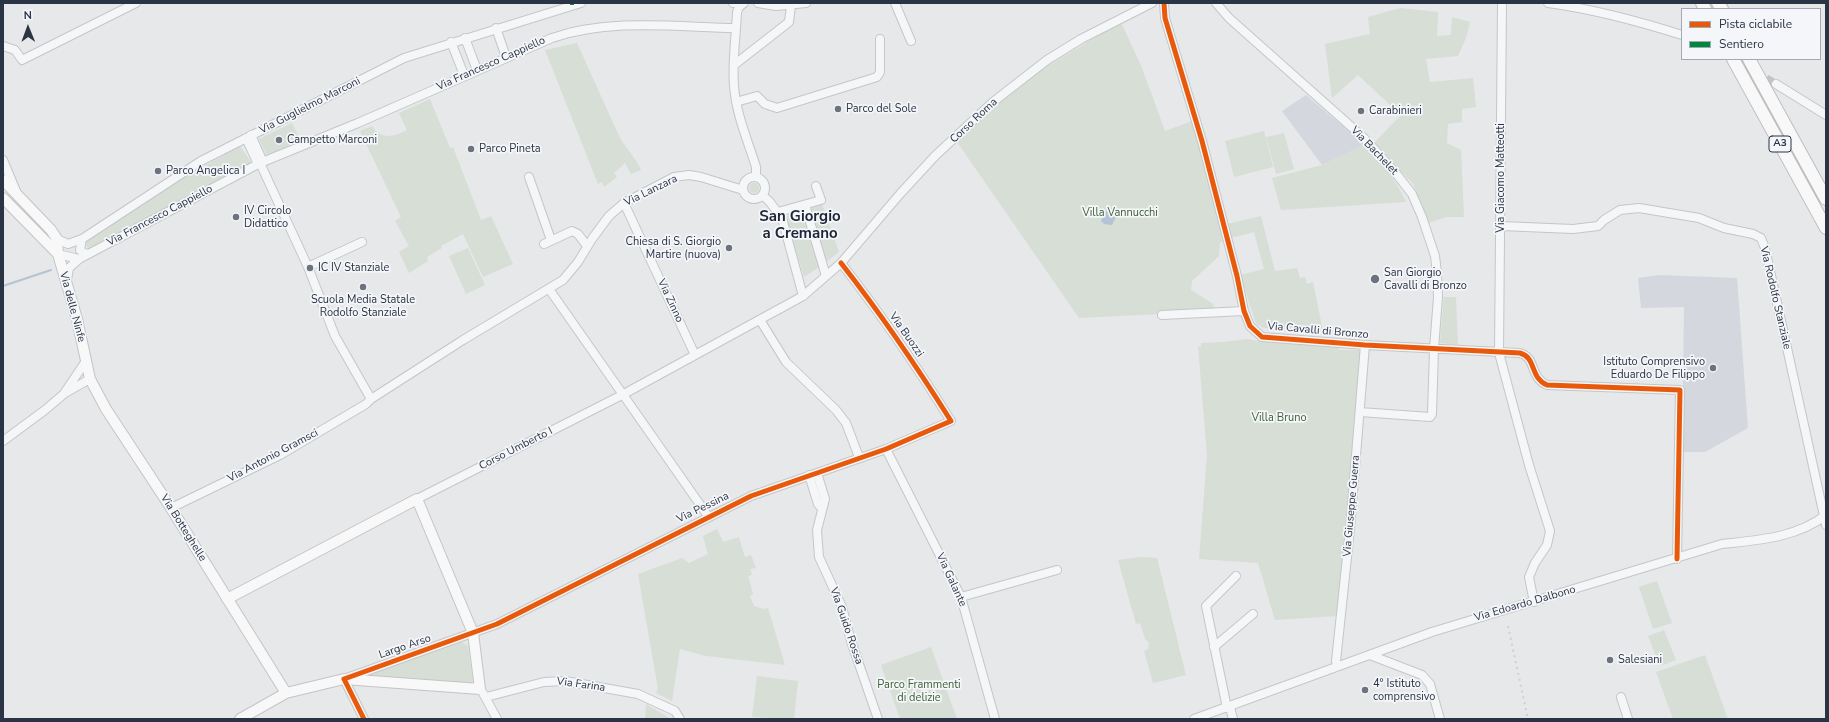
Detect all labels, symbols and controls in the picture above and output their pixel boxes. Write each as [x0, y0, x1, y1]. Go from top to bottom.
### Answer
north arrow [8, 8, 48, 48]
text: N [24, 8, 32, 23]
legend [1681, 8, 1821, 60]
text: Pista ciclabile [1719, 16, 1792, 32]
street label: Via Francesco Cappiello [435, 34, 547, 94]
text: Sentiero [1719, 36, 1764, 52]
street label: Via Guglielmo Marconi [257, 75, 363, 137]
street label: Corso Roma [948, 96, 1000, 146]
place label: Parco del Sole [846, 102, 917, 116]
marker: Parco del Sole [833, 104, 843, 114]
place label: Carabinieri [1369, 104, 1422, 118]
marker: Carabinieri [1356, 106, 1366, 116]
street label: Via Giacomo Matteotti [1494, 123, 1508, 233]
street label: Via Bachelet [1348, 124, 1400, 178]
place label: Campetto Marconi [287, 133, 377, 147]
marker: Campetto Marconi [274, 135, 284, 145]
road number: A3 [1769, 136, 1791, 152]
place label: Parco Pineta [479, 142, 541, 156]
marker: Parco Pineta [466, 144, 476, 154]
place label: Parco Angelica I [166, 164, 245, 178]
marker: Parco Angelica I [153, 166, 163, 176]
street label: Via Lanzara [622, 172, 680, 210]
street label: Via Francesco Cappiello [105, 183, 215, 249]
place label: IV Circolo Didattico [244, 204, 291, 230]
park label: Villa Vannucchi [1082, 206, 1158, 220]
district label: San Giorgio a Cremano [759, 208, 841, 243]
marker: IV Circolo Didattico [231, 212, 241, 222]
place label: Chiesa di S. Giorgio Martire (nuova) [626, 235, 721, 261]
marker: Chiesa di S. Giorgio Martire (nuova) [724, 243, 734, 253]
street label: Via Rodolfo Stanziale [1757, 245, 1793, 351]
place label: IC IV Stanziale [318, 261, 389, 275]
marker: IC IV Stanziale [305, 263, 315, 273]
place label: San Giorgio Cavalli di Bronzo [1384, 266, 1467, 292]
street label: Via delle Ninfe [56, 270, 88, 344]
marker: San Giorgio Cavalli di Bronzo [1369, 273, 1381, 285]
street label: Via Zinno [654, 277, 686, 325]
marker: Scuola Media Statale Rodolfo Stanziale [358, 282, 368, 292]
place label: Scuola Media Statale Rodolfo Stanziale [311, 293, 415, 319]
street label: Via Buozzi [886, 310, 926, 360]
street label: Via Cavalli di Bronzo [1267, 320, 1369, 342]
place label: Istituto Comprensivo Eduardo De Filippo [1603, 355, 1705, 381]
marker: Istituto Comprensivo Eduardo De Filippo [1708, 363, 1718, 373]
park label: Villa Bruno [1251, 411, 1307, 425]
street label: Corso Umberto I [477, 425, 555, 473]
street label: Via Antonio Gramsci [225, 427, 321, 485]
street label: Via Giuseppe Guerra [1341, 455, 1363, 557]
street label: Via Pessina [675, 490, 731, 526]
street label: Via Botteghelle [157, 492, 209, 564]
street label: Via Galante [933, 551, 969, 609]
street label: Via Edoardo Dalbono [1473, 583, 1577, 625]
street label: Via Guido Rossa [827, 586, 865, 666]
street label: Largo Arso [377, 632, 433, 662]
place label: Salesiani [1618, 653, 1662, 667]
marker: Salesiani [1605, 655, 1615, 665]
street label: Via Farina [556, 675, 606, 695]
place label: 4° Istituto comprensivo [1373, 677, 1435, 703]
park label: Parco Frammenti di delizie [877, 678, 961, 704]
marker: 4° Istituto comprensivo [1360, 685, 1370, 695]

